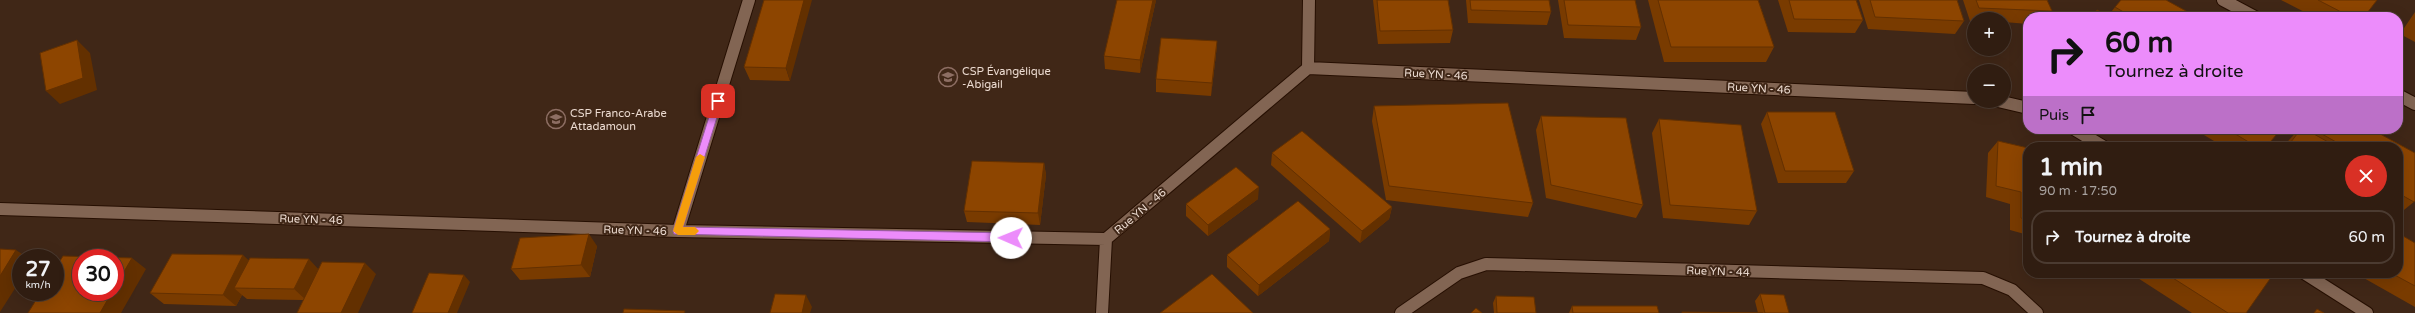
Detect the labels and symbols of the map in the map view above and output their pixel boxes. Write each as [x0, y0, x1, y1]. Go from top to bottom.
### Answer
place label: CSP Évangélique -Abigail [962, 64, 1051, 91]
school or university icon: CSP Évangélique -Abigail [937, 66, 959, 88]
street label: Rue YN - 46 [1404, 66, 1468, 83]
street label: Rue YN - 46 [1727, 80, 1791, 97]
pin [701, 84, 735, 118]
place label: CSP Franco-Arabe Attadamoun [570, 107, 667, 133]
school or university icon: CSP Franco-Arabe Attadamoun [545, 108, 567, 130]
street label: Rue YN - 46 [1112, 186, 1169, 237]
street label: Rue YN - 46 [279, 212, 343, 227]
position arrow [990, 217, 1032, 259]
street label: Rue YN - 46 [603, 223, 667, 238]
speed limit sign: 30 [72, 249, 124, 301]
street label: Rue YN - 44 [1686, 264, 1750, 279]

